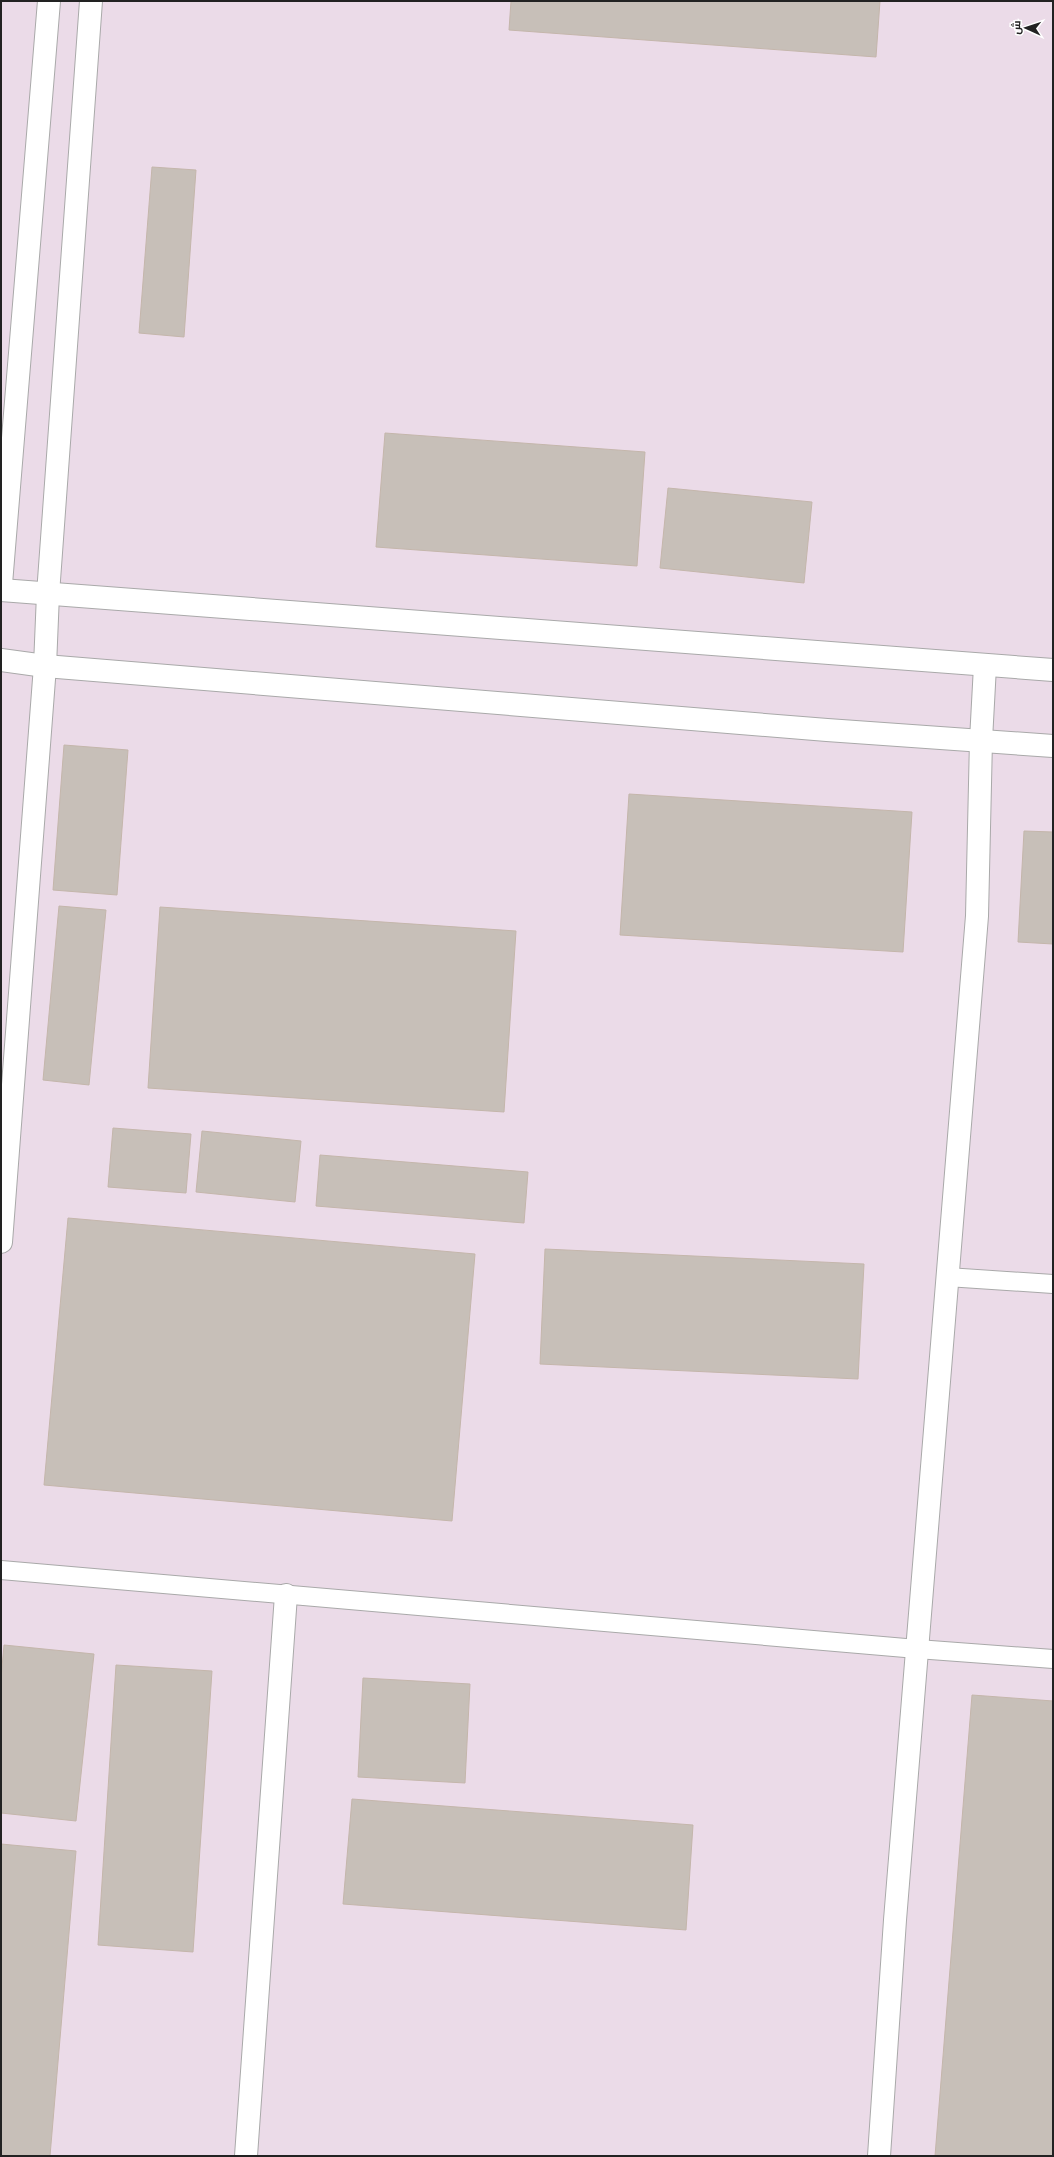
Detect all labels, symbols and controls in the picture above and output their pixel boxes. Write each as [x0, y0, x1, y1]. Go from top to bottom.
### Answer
north arrow [1006, 8, 1046, 48]
text: ش [1009, 20, 1023, 35]

